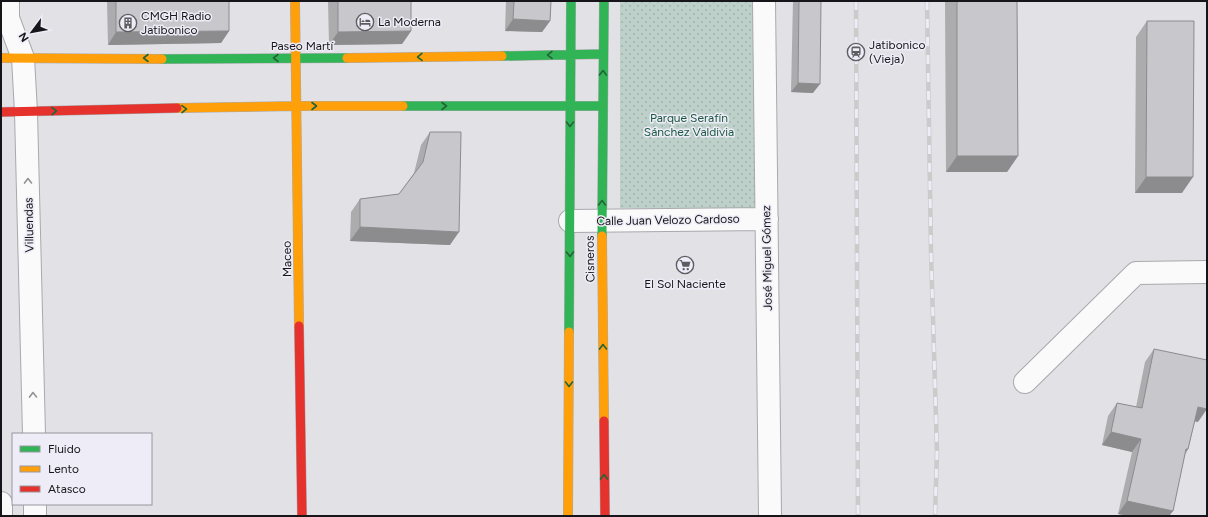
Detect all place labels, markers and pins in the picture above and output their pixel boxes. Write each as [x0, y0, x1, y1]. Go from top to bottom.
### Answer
place label: CMGH Radio Jatibonico [141, 9, 211, 37]
hotel icon: La Moderna [355, 12, 375, 32]
building icon: CMGH Radio Jatibonico [118, 13, 138, 33]
place label: La Moderna [378, 15, 441, 29]
place label: Jatibonico (Vieja) [869, 38, 926, 66]
station icon: Jatibonico (Vieja) [846, 42, 866, 62]
supermarket icon: El Sol Naciente [675, 255, 695, 275]
place label: El Sol Naciente [644, 277, 726, 291]

